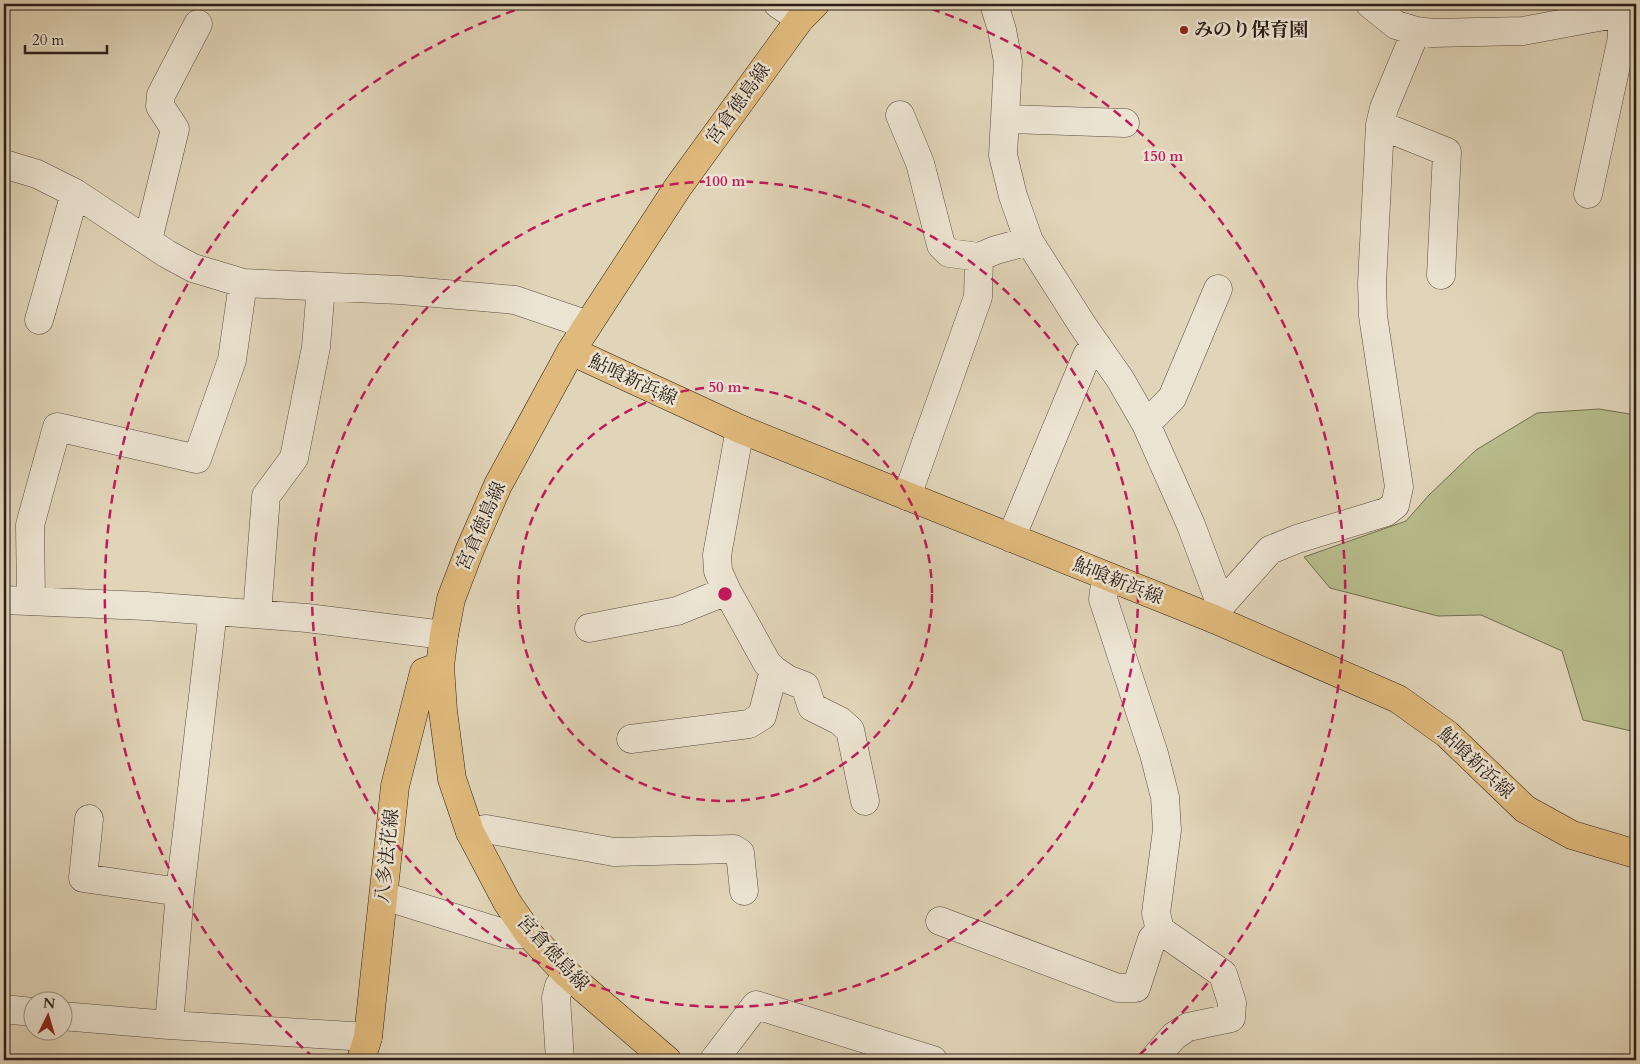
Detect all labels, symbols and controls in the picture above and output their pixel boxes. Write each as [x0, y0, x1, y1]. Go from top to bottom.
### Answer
place label: みのり保育園 [1194, 17, 1308, 43]
scale bar [25, 22, 108, 54]
marker: みのり保育園 [1178, 24, 1190, 36]
text: 20 m [32, 30, 64, 50]
street label: 宮倉徳島線 [700, 58, 776, 150]
text: 150 m [1143, 146, 1184, 166]
text: 100 m [705, 171, 746, 191]
street label: 鮎喰新浜線 [584, 348, 682, 412]
text: 50 m [708, 377, 742, 397]
street label: 宮倉徳島線 [450, 477, 512, 575]
street label: 鮎喰新浜線 [1069, 551, 1167, 611]
centre of rings [716, 585, 734, 603]
street label: 鮎喰新浜線 [1432, 721, 1520, 805]
street label: 八多法花線 [369, 807, 405, 905]
street label: 宮倉徳島線 [511, 909, 595, 997]
north arrow [22, 992, 72, 1042]
text: N [42, 994, 56, 1014]

